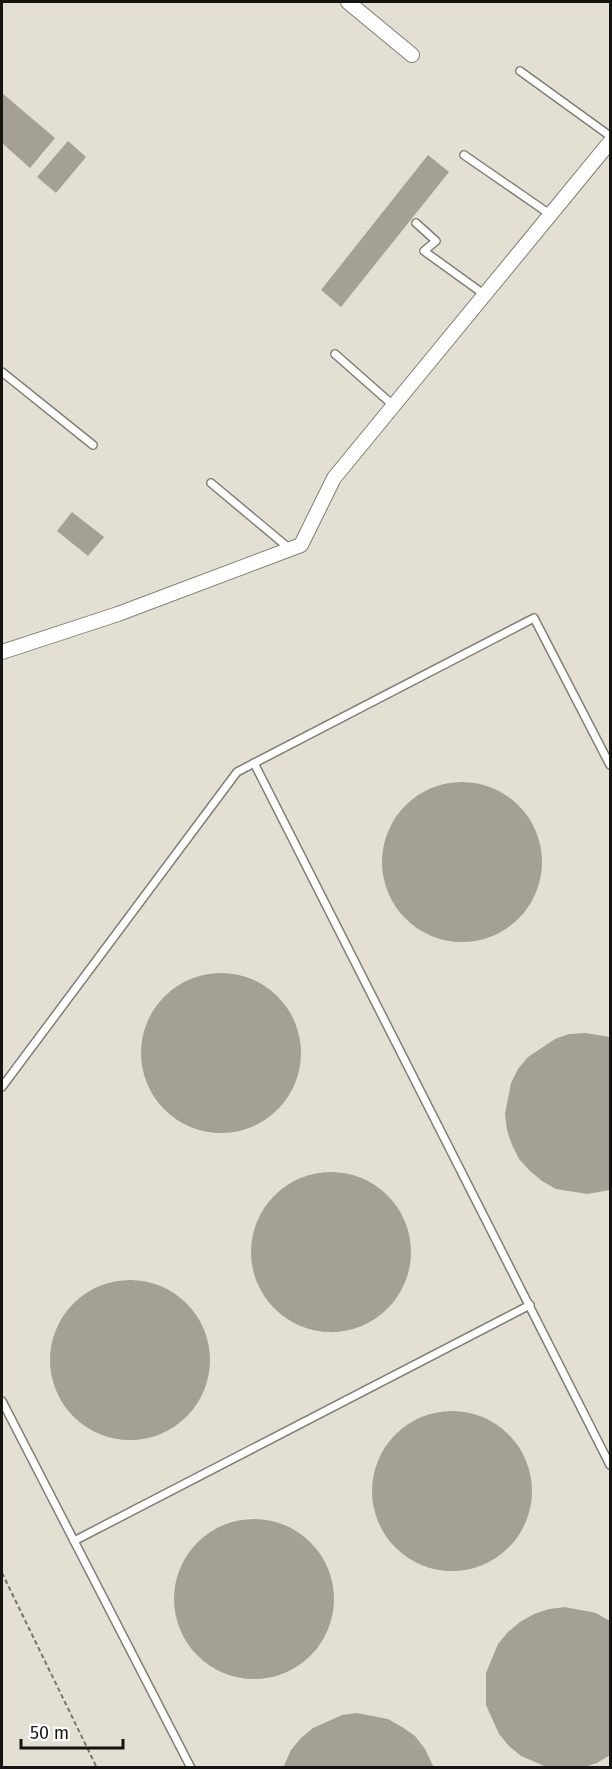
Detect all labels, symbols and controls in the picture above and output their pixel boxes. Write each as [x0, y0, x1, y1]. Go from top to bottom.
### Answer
scale bar [21, 1712, 123, 1750]
text: 50 m [30, 1722, 69, 1744]

